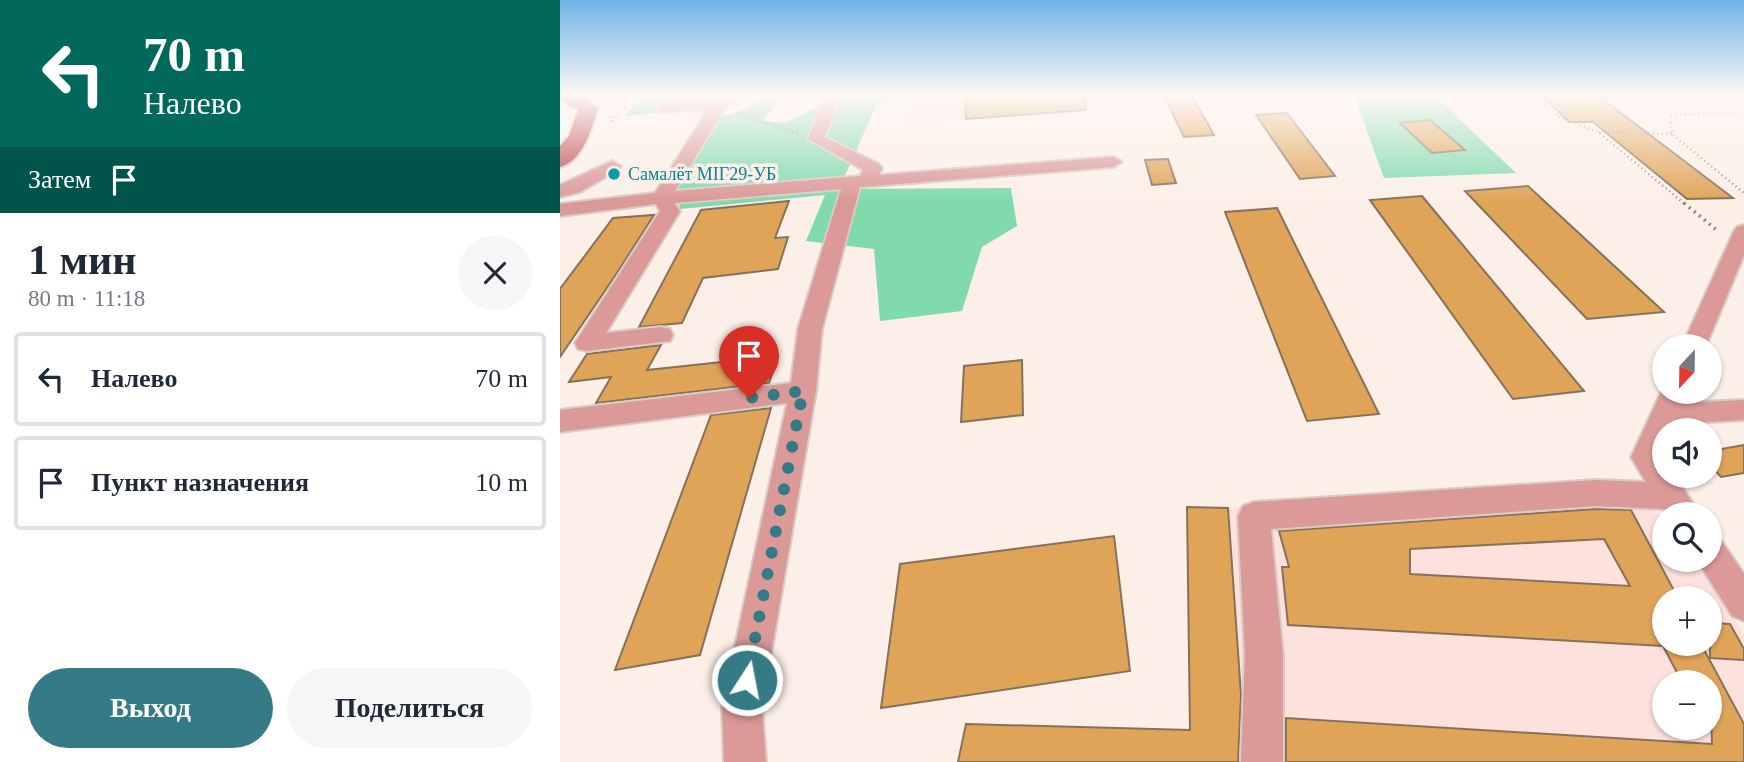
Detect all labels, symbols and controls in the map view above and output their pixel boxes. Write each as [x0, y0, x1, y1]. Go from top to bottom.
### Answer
text: 70 m [143, 27, 245, 82]
icon: left [28, 28, 119, 119]
text: Налево [143, 85, 242, 121]
icon: arrive [105, 161, 143, 199]
place label: Самалёт МІГ29-УБ [628, 164, 776, 184]
text: Затем [28, 165, 91, 194]
marker: Самалёт МІГ29-УБ [606, 166, 622, 182]
button: close [458, 236, 532, 310]
text: 1 мин [28, 237, 137, 283]
text: 80 m · 11:18 [28, 286, 145, 311]
pin [719, 326, 779, 398]
north arrow [1652, 334, 1722, 404]
map controls [1652, 334, 1722, 740]
icon: arrive [730, 337, 768, 375]
icon: left [32, 360, 70, 398]
text: Налево [91, 364, 177, 393]
text: 70 m [475, 364, 528, 393]
button: sound [1652, 418, 1722, 488]
icon: arrive [32, 464, 70, 502]
text: Пункт назначения [91, 468, 309, 497]
text: 10 m [475, 468, 528, 497]
button: search [1652, 502, 1722, 572]
button: + [1652, 586, 1722, 656]
position arrow [710, 643, 784, 717]
button: Выход [28, 668, 273, 748]
button: Поделиться [287, 668, 532, 748]
button: − [1652, 670, 1722, 740]

